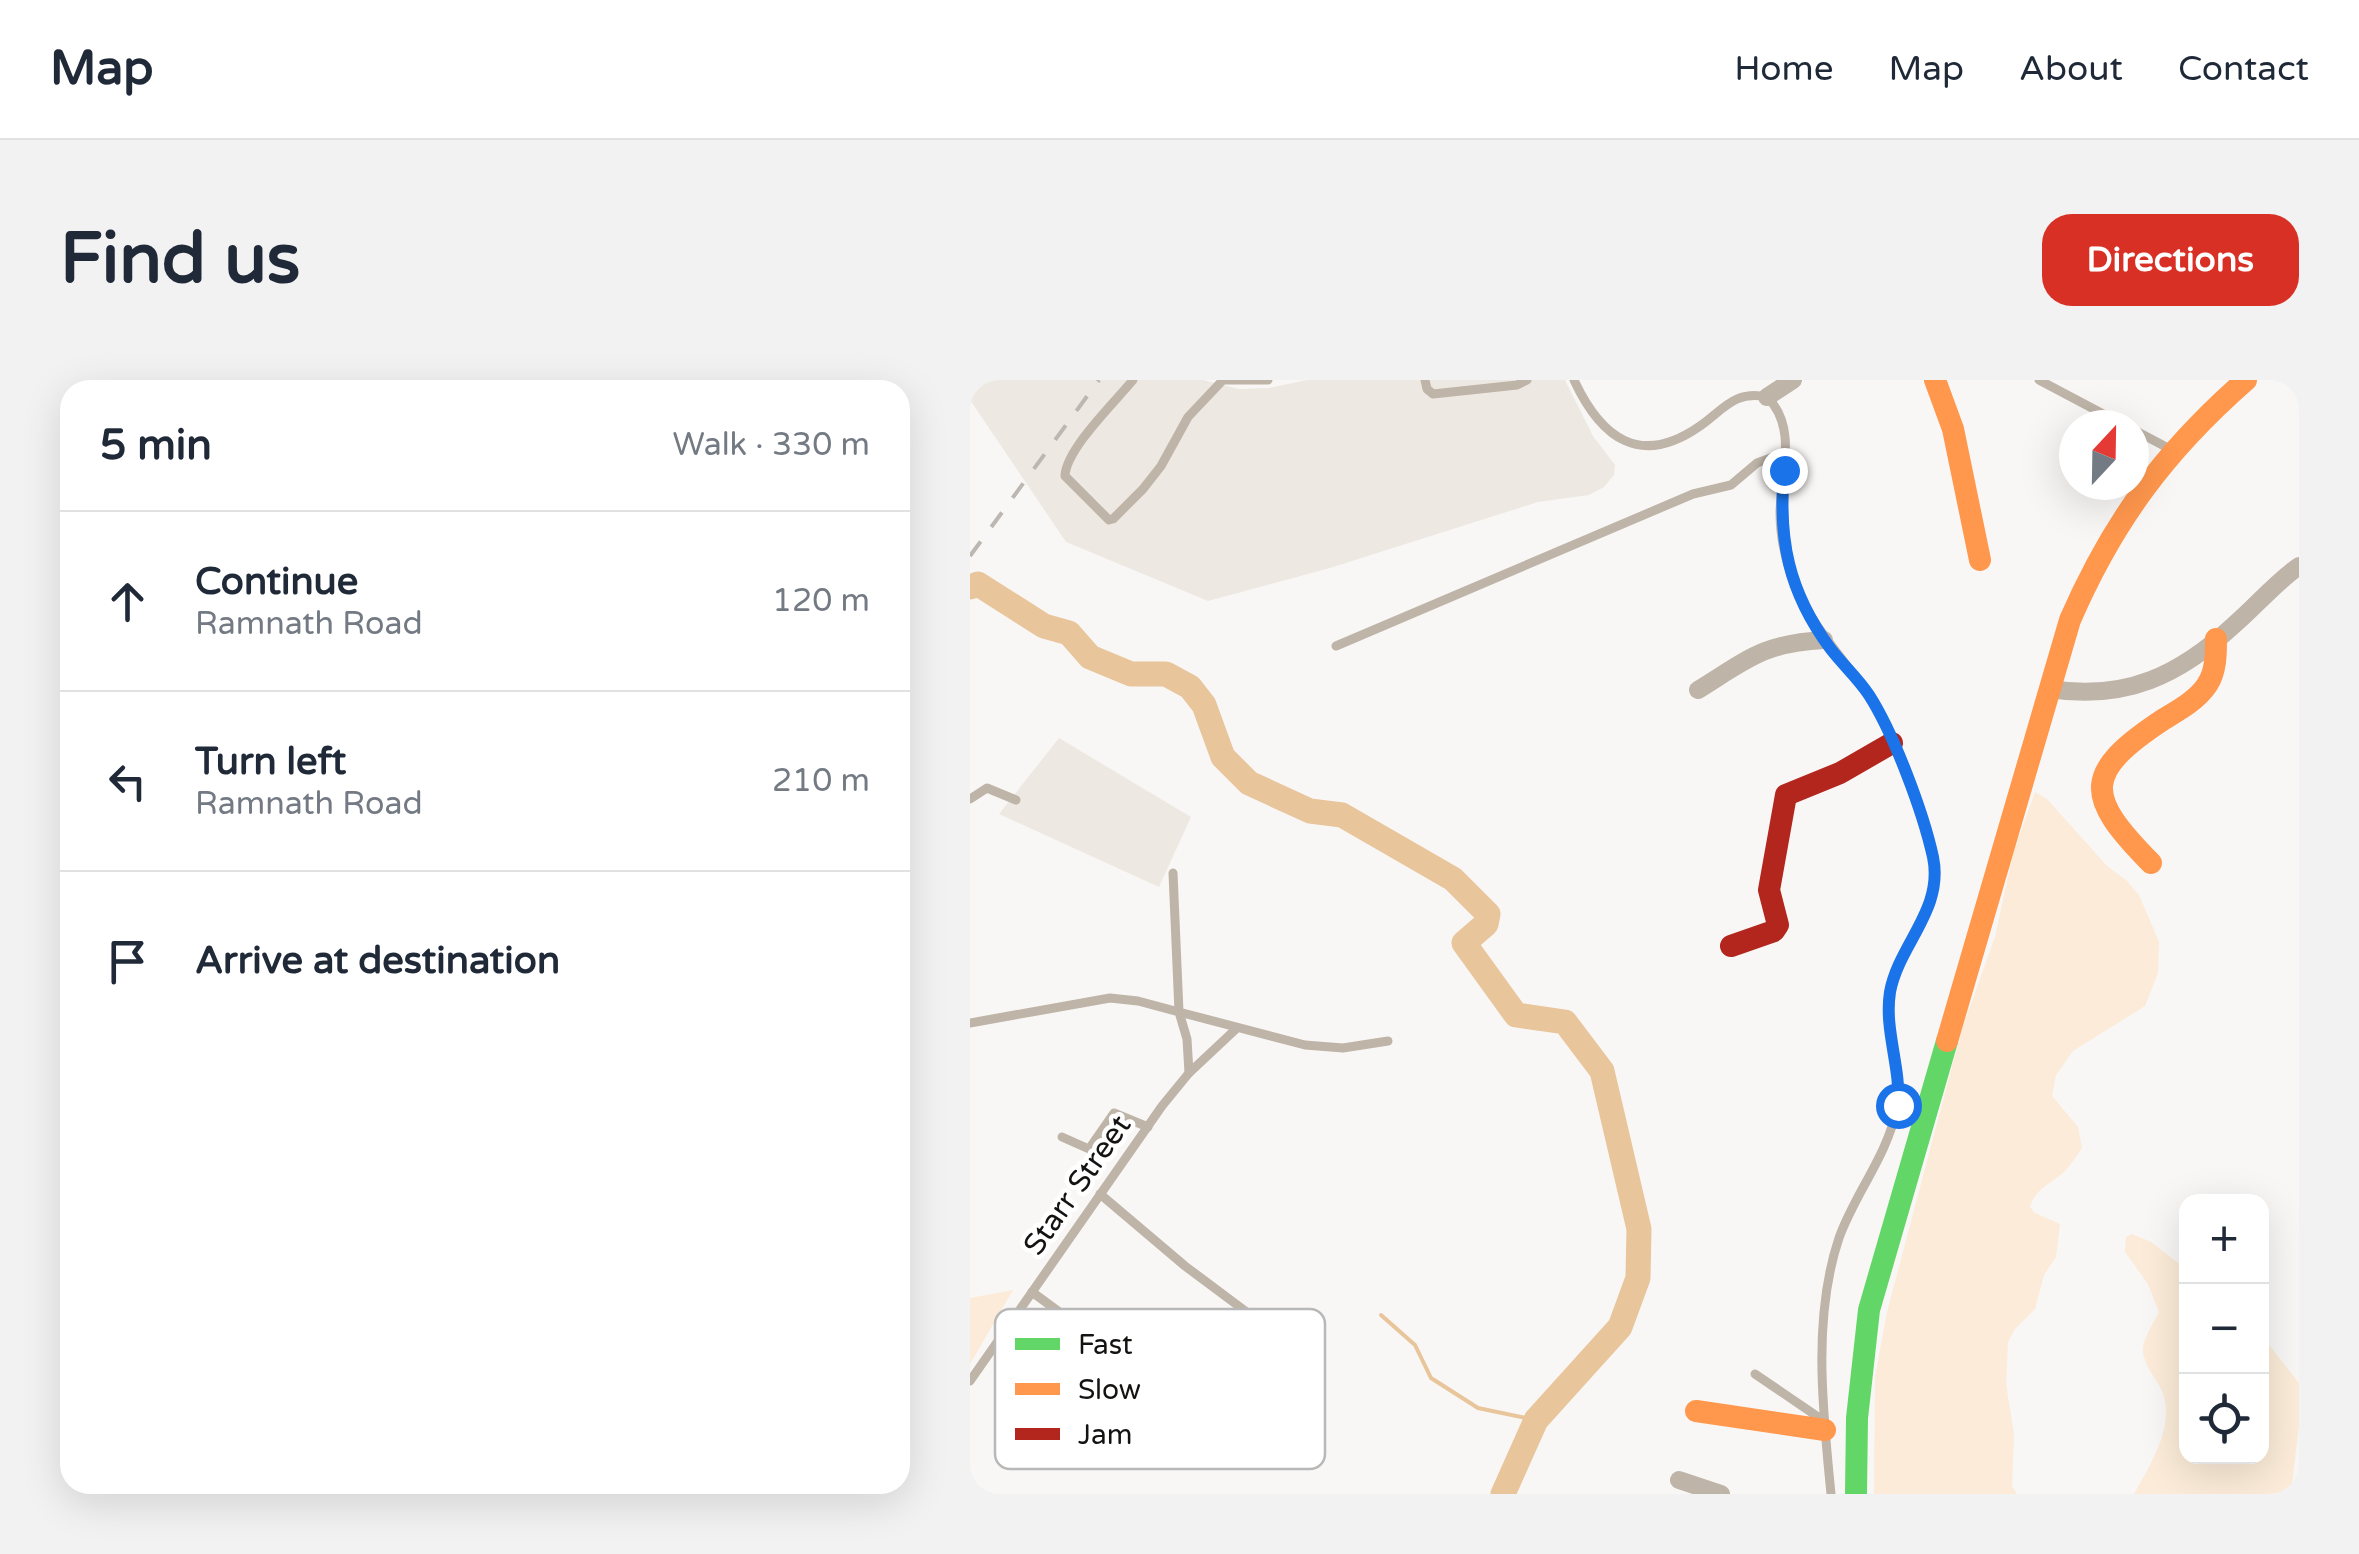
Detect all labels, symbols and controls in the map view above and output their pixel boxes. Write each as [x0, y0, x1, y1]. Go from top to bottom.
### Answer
text: Map [50, 40, 154, 98]
text: Home [1734, 48, 1833, 90]
text: Map [1888, 48, 1964, 90]
text: About [2019, 48, 2123, 90]
text: Contact [2178, 48, 2309, 90]
button: Directions [2042, 214, 2299, 306]
text: Find us [60, 218, 300, 302]
north arrow [2059, 410, 2149, 500]
text: 5 min [100, 420, 212, 471]
text: Walk · 330 m [673, 426, 870, 464]
route end [1762, 448, 1808, 494]
text: Continue [195, 559, 358, 605]
icon: ahead [100, 574, 155, 629]
text: 120 m [772, 582, 870, 620]
text: Ramnath Road [195, 605, 423, 643]
text: Turn left [195, 739, 346, 785]
icon: left [100, 754, 155, 809]
text: 210 m [772, 762, 870, 800]
text: Ramnath Road [195, 785, 423, 823]
icon: arrive [100, 934, 155, 989]
text: Arrive at destination [195, 938, 560, 984]
route start [1876, 1083, 1922, 1129]
street label: Starr Street [1016, 1108, 1139, 1263]
map controls [2179, 1194, 2269, 1464]
button: + [2179, 1194, 2269, 1284]
button: − [2179, 1284, 2269, 1374]
legend [995, 1309, 1325, 1469]
text: Fast [1078, 1328, 1133, 1362]
text: Slow [1078, 1373, 1141, 1407]
button: locate [2179, 1374, 2269, 1464]
text: Jam [1078, 1418, 1133, 1452]

